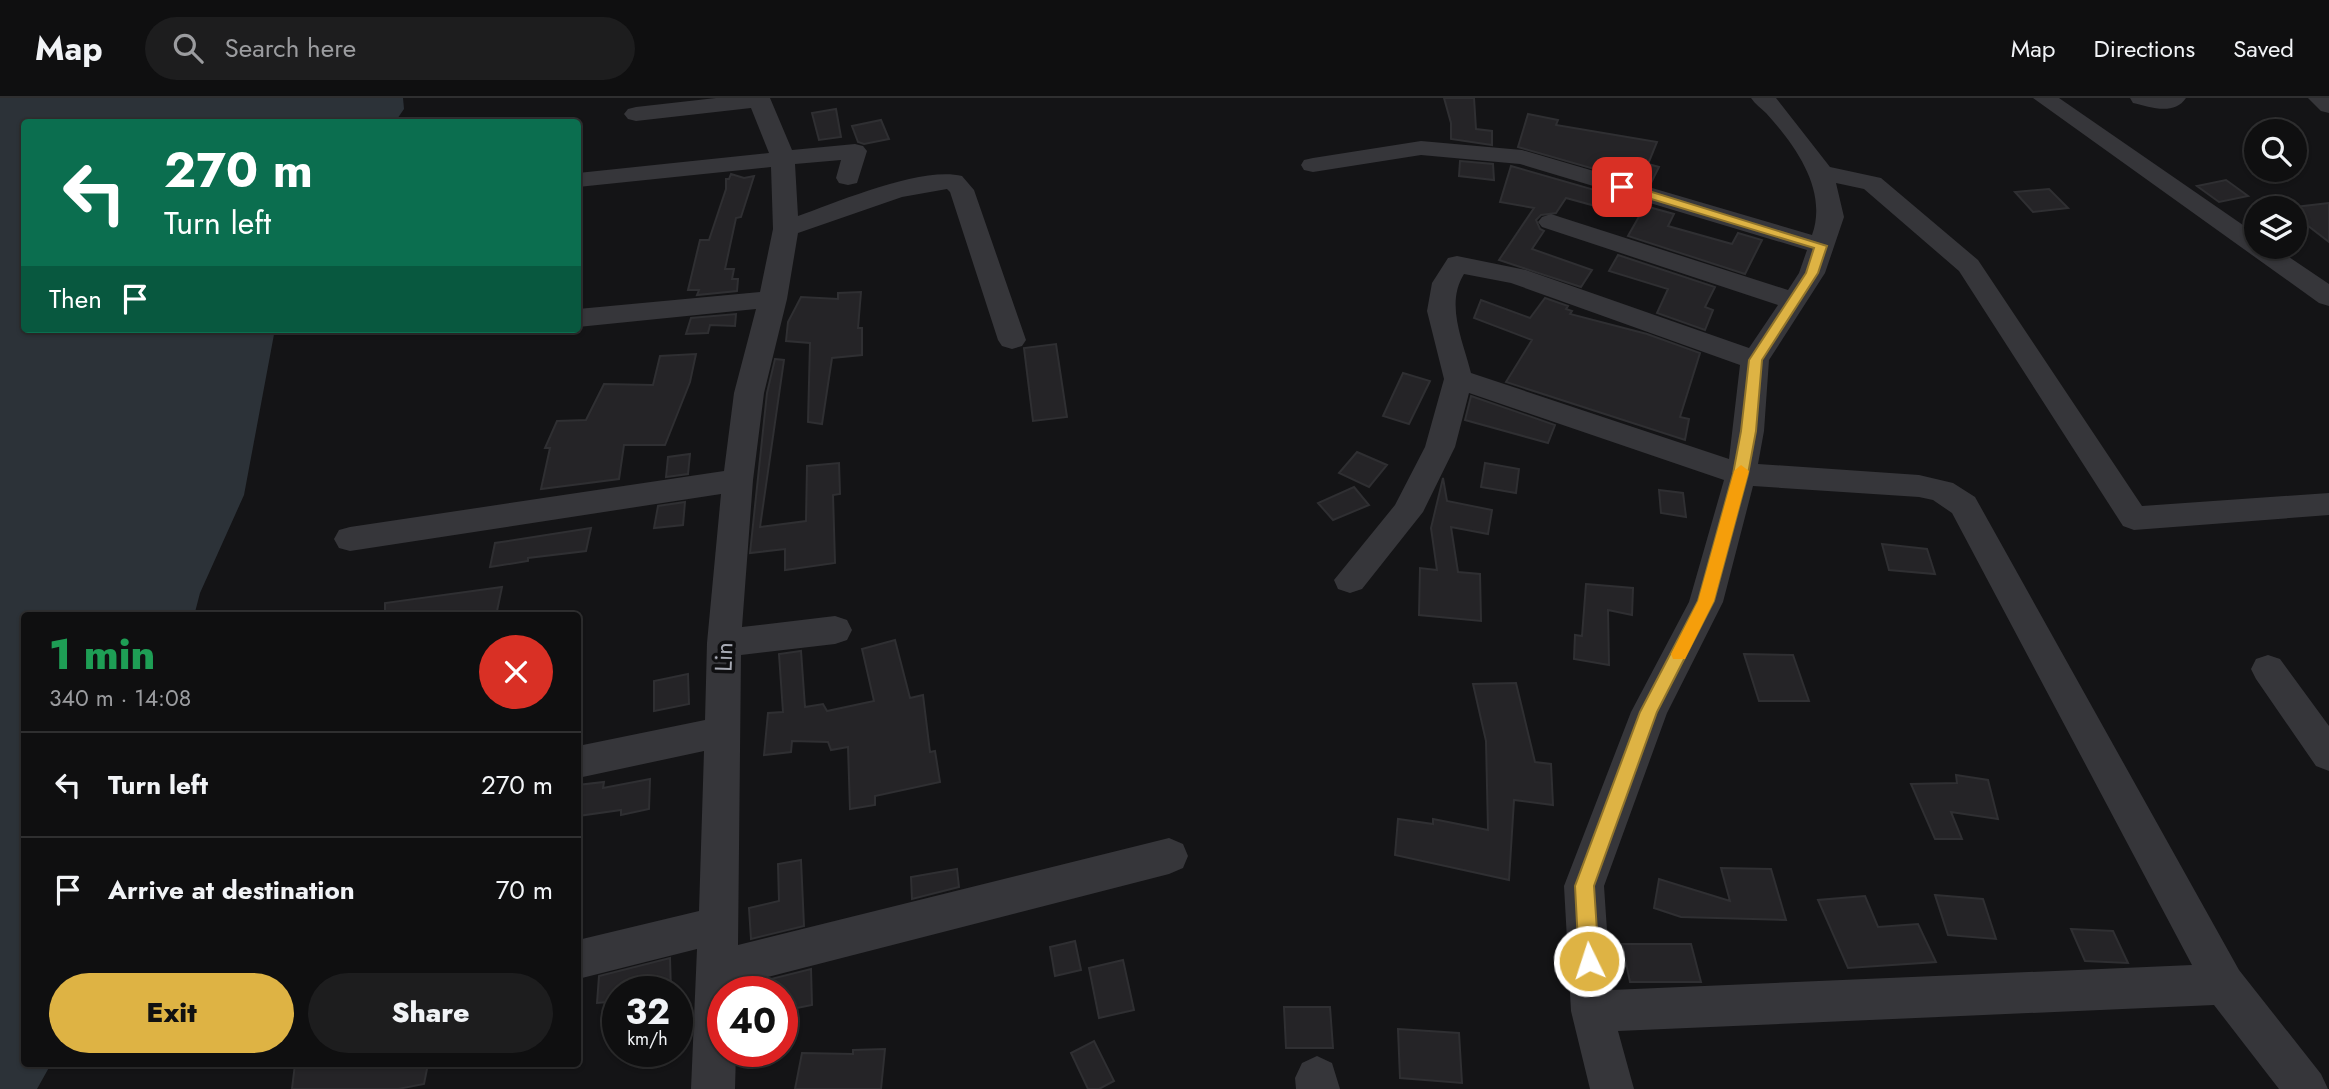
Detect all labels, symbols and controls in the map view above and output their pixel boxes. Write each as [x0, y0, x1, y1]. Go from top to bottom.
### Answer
search box [145, 17, 635, 80]
text: Map [35, 25, 103, 72]
icon: search [169, 29, 207, 67]
text: Search here [225, 29, 356, 67]
text: Map [2011, 31, 2056, 66]
text: Directions [2094, 31, 2195, 66]
text: Saved [2233, 31, 2294, 66]
map controls [2244, 119, 2307, 259]
button: search [2244, 119, 2307, 182]
text: 270 m [164, 135, 313, 205]
icon: left [49, 147, 140, 238]
pin [1592, 157, 1652, 217]
icon: arrive [1603, 168, 1641, 206]
button: layers [2244, 196, 2307, 259]
text: Turn left [164, 200, 271, 246]
text: Then [49, 280, 102, 318]
icon: arrive [116, 280, 154, 318]
text: 1 min [49, 624, 155, 685]
button: close [479, 635, 553, 709]
street label: Lin [705, 642, 742, 672]
text: 340 m · 14:08 [49, 681, 191, 715]
icon: left [49, 766, 87, 804]
text: Turn left [108, 766, 208, 804]
text: 270 m [481, 766, 553, 804]
icon: arrive [49, 871, 87, 909]
text: Arrive at destination [108, 871, 355, 909]
text: 70 m [496, 871, 553, 909]
position arrow [1552, 924, 1626, 998]
button: Exit [49, 973, 294, 1053]
button: Share [308, 973, 553, 1053]
speed limit sign: 40 [707, 976, 798, 1067]
text: 32 [625, 987, 670, 1037]
text: km/h [627, 1026, 668, 1052]

